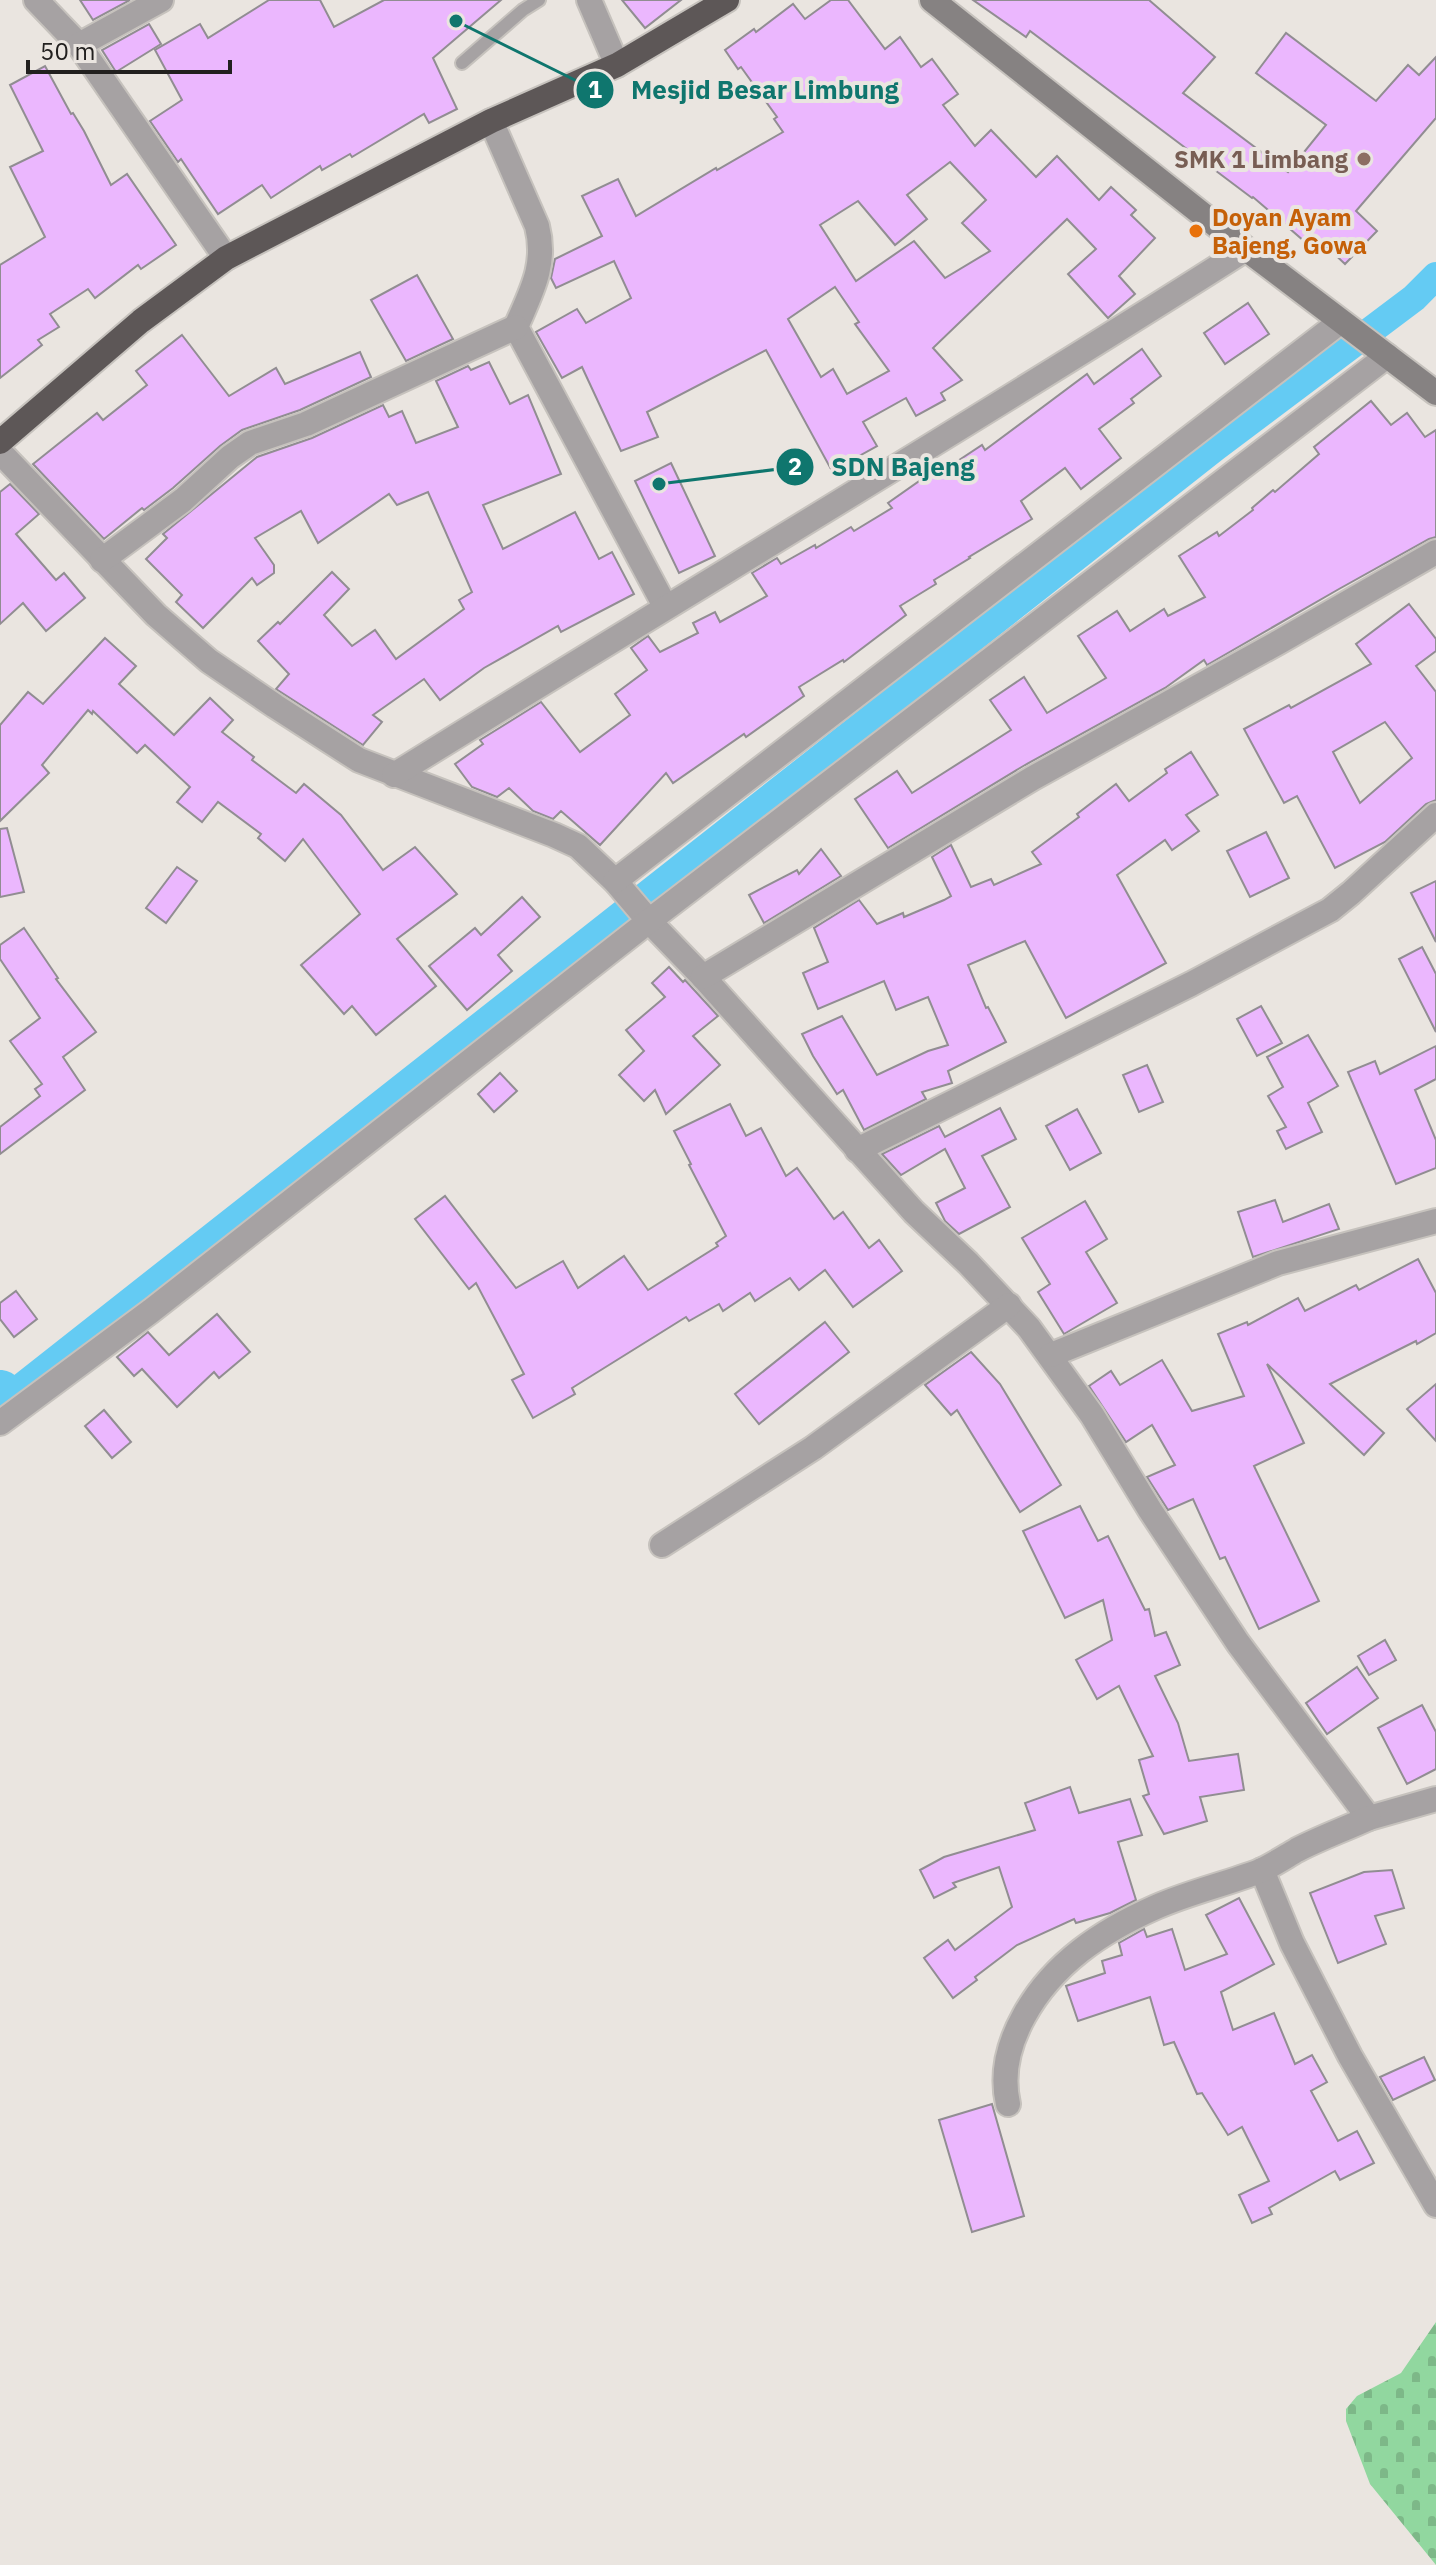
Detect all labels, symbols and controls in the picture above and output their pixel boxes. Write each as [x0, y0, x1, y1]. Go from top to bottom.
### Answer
scale bar [28, 24, 230, 74]
text: 50 m [40, 35, 95, 67]
callout: Mesjid Besar Limbung [575, 65, 915, 115]
text: Mesjid Besar Limbung [631, 72, 900, 106]
text: 1 [588, 73, 602, 105]
place label: SMK 1 Limbang [1174, 143, 1349, 175]
marker: SMK 1 Limbang [1355, 150, 1373, 168]
place label: Doyan Ayam Bajeng, Gowa [1212, 201, 1367, 261]
marker: Doyan Ayam Bajeng, Gowa [1187, 222, 1205, 240]
callout: SDN Bajeng [775, 442, 990, 492]
text: SDN Bajeng [831, 449, 975, 483]
text: 2 [788, 450, 802, 482]

